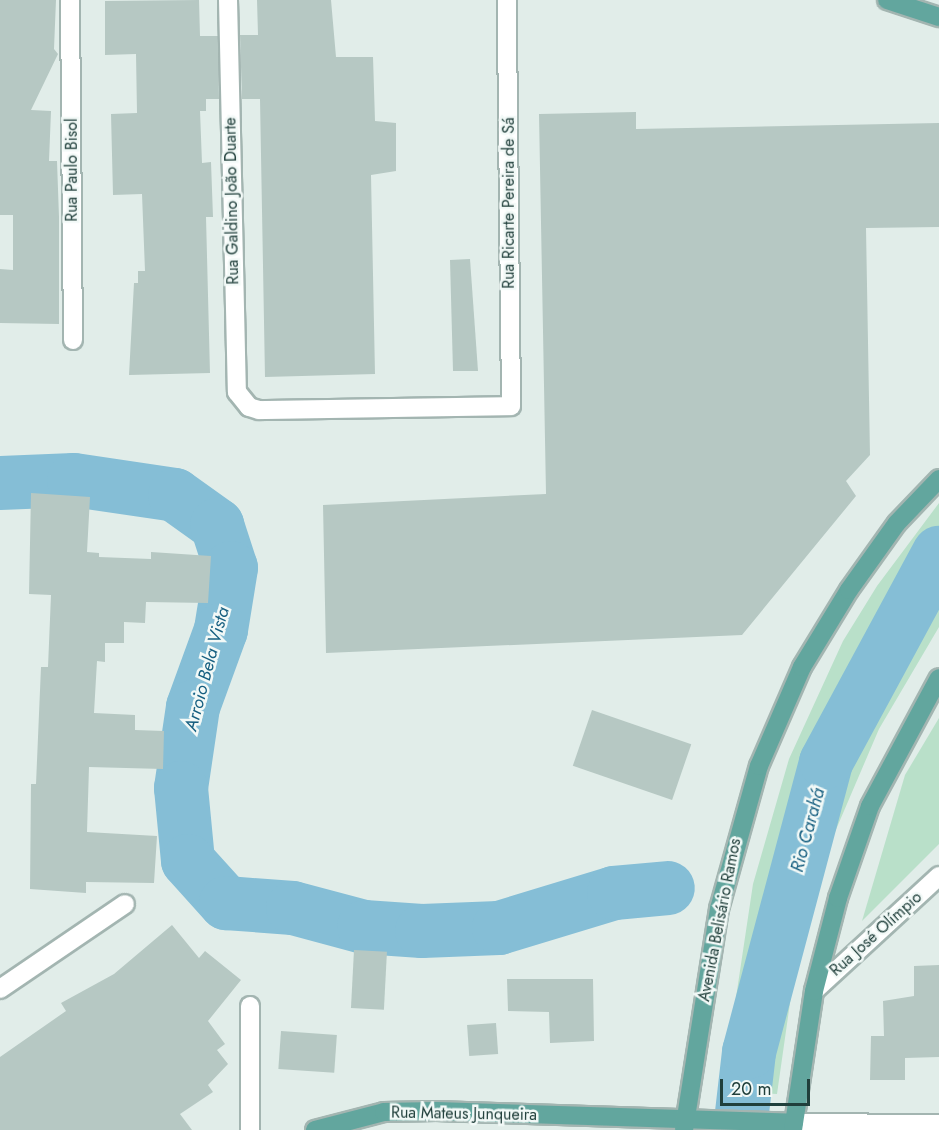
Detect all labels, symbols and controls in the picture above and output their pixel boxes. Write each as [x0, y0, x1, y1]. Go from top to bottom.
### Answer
street label: Rua Galdino João Duarte [221, 117, 243, 285]
street label: Rua Ricarte Pereira de Sá [499, 117, 519, 289]
street label: Rua Paulo Bisol [62, 118, 82, 222]
water label: Arroio Bela Vista [180, 605, 234, 733]
water label: Rio Carahá [786, 786, 830, 874]
street label: Avenida Belisário Ramos [695, 837, 745, 1003]
street label: Rua José Olímpio [826, 888, 926, 980]
scale bar [723, 1067, 813, 1105]
text: 20 m [731, 1076, 771, 1102]
street label: Rua Mateus Junqueira [391, 1103, 537, 1125]

